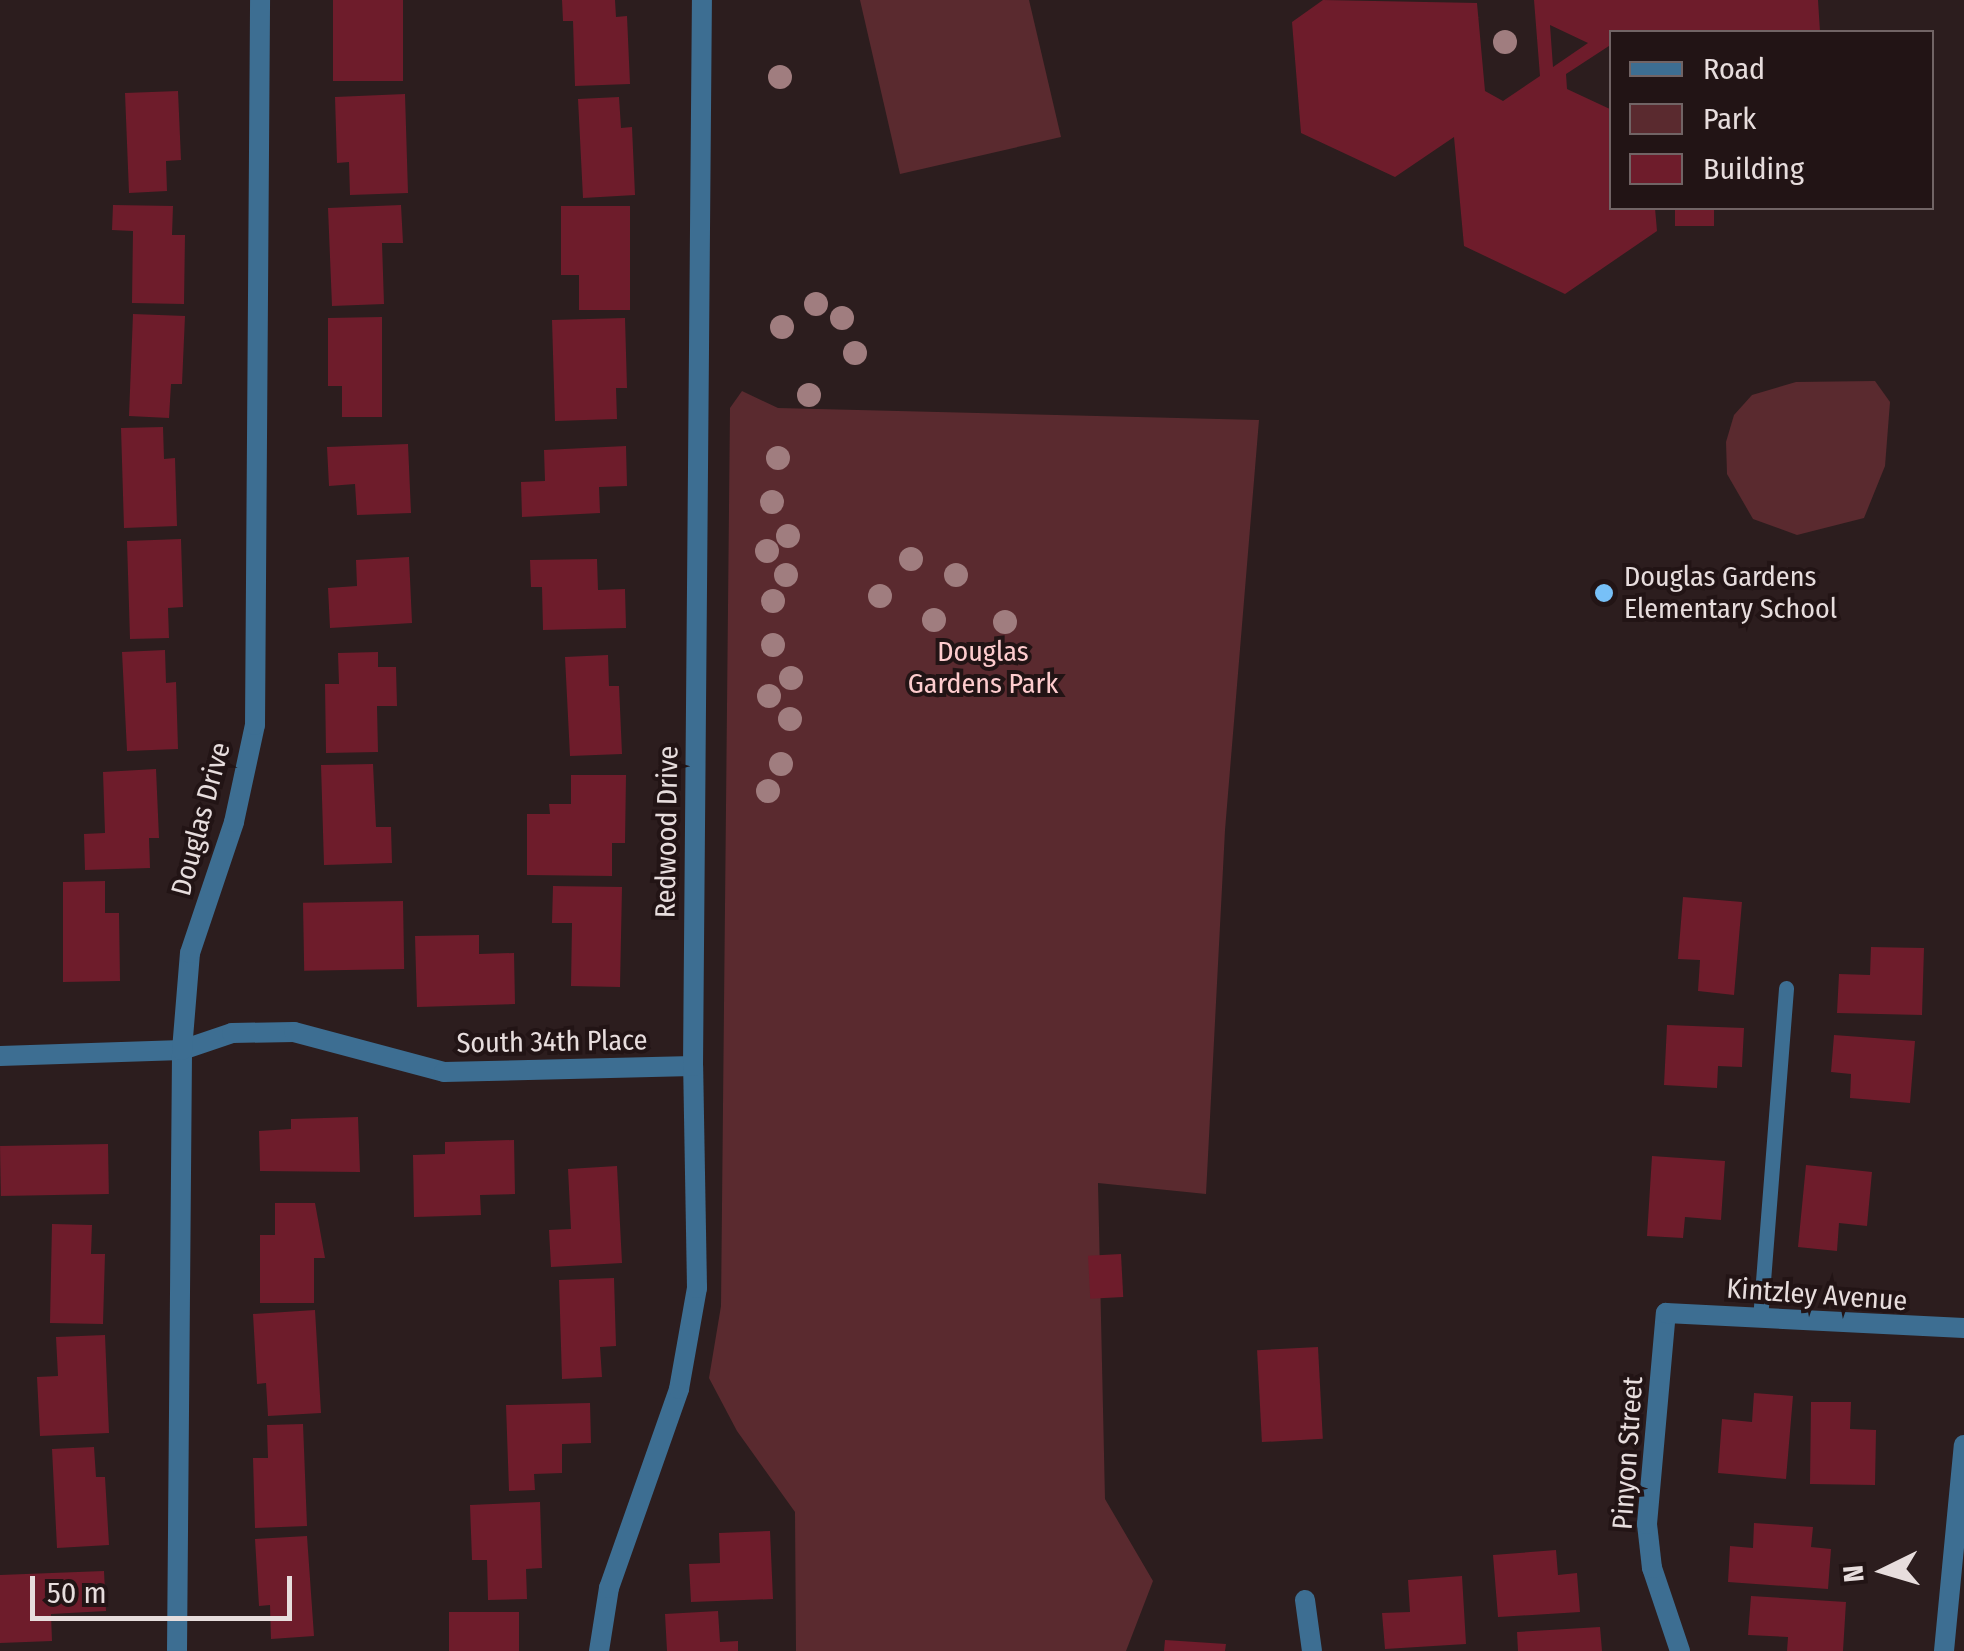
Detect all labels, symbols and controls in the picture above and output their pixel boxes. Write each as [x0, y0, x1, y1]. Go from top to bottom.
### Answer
legend [1609, 30, 1934, 210]
text: Road [1703, 51, 1765, 87]
text: Park [1703, 101, 1756, 137]
text: Building [1703, 151, 1804, 187]
place label: Douglas Gardens Elementary School [1624, 560, 1837, 626]
marker: Douglas Gardens Elementary School [1593, 582, 1615, 604]
park label: Douglas Gardens Park [908, 635, 1058, 701]
street label: Douglas Drive [164, 739, 238, 899]
street label: Redwood Drive [649, 746, 685, 918]
street label: South 34th Place [456, 1024, 648, 1060]
street label: Kintzley Avenue [1726, 1272, 1908, 1318]
street label: Pinyon Street [1606, 1375, 1650, 1531]
north arrow [1834, 1521, 1934, 1621]
scale bar [35, 1556, 298, 1618]
text: N [1836, 1564, 1871, 1583]
text: 50 m [47, 1575, 107, 1611]

